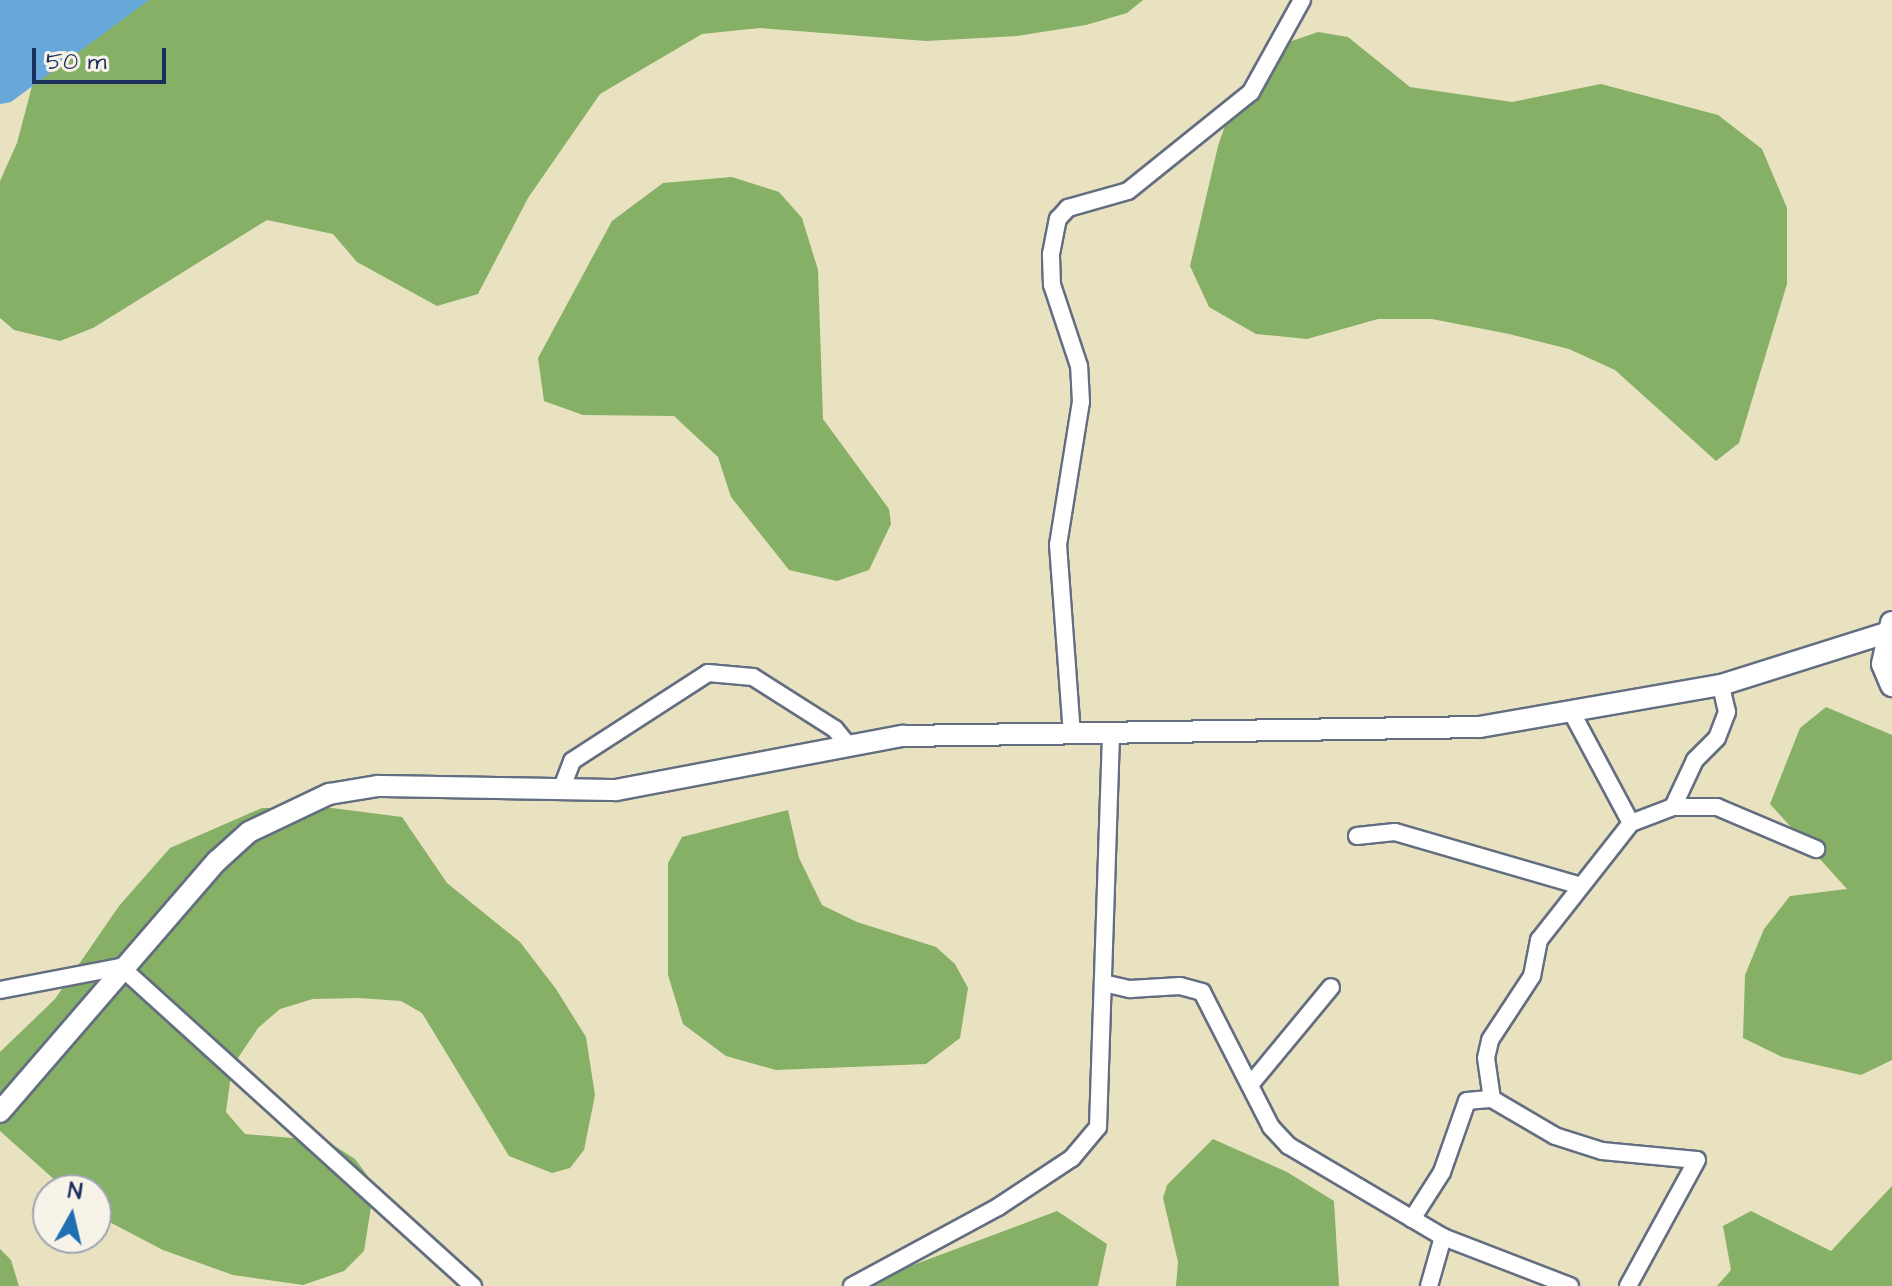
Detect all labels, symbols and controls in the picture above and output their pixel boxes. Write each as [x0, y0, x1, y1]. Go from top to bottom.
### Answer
scale bar [36, 32, 170, 82]
text: 50 m [46, 45, 106, 79]
north arrow [32, 1174, 112, 1254]
text: N [66, 1175, 84, 1208]

